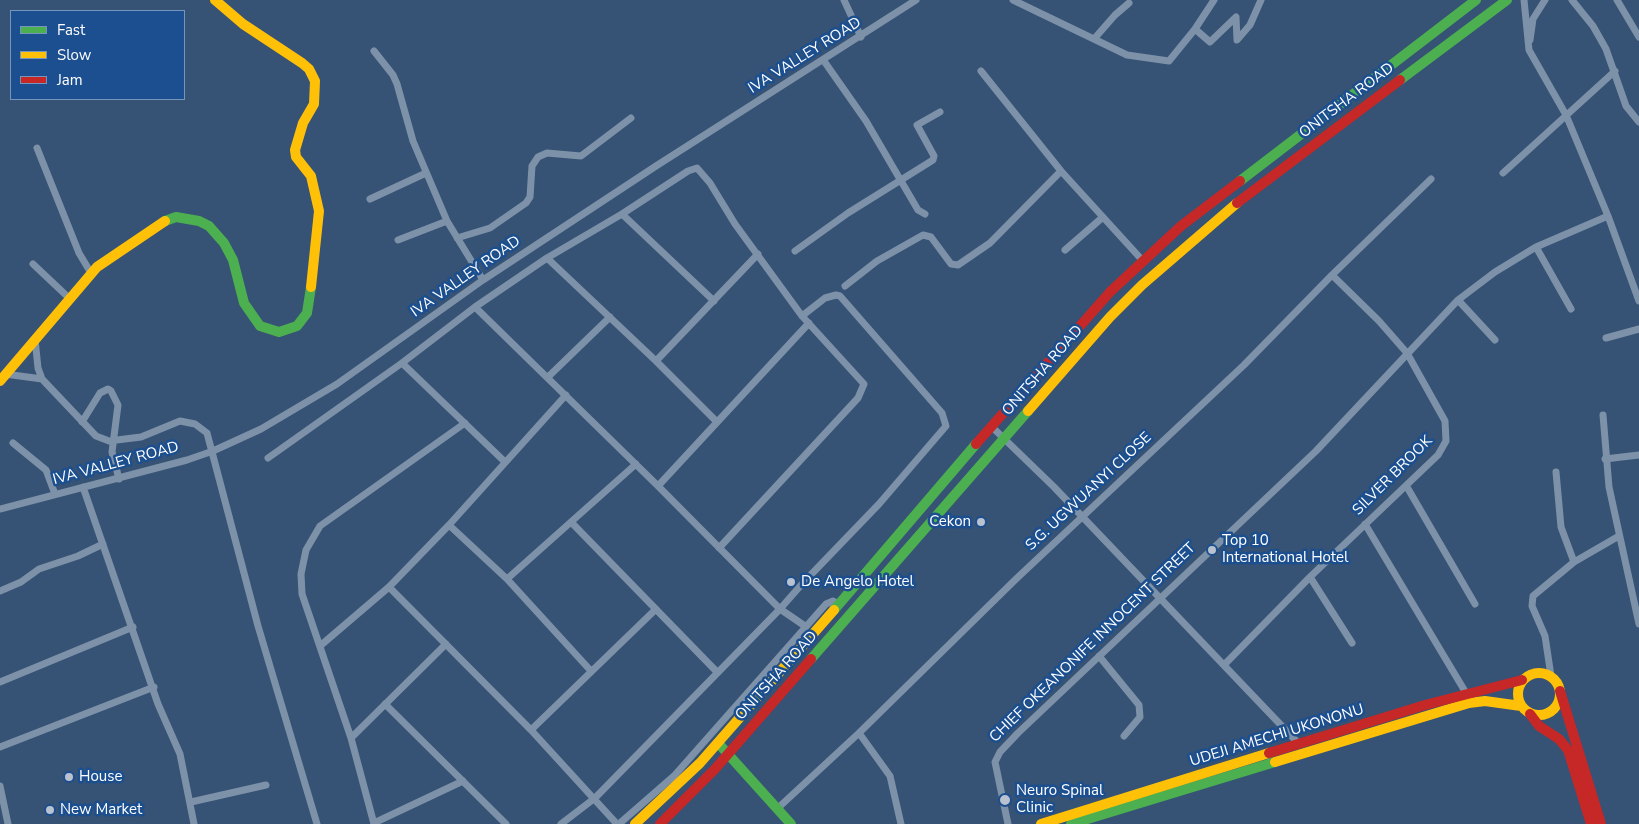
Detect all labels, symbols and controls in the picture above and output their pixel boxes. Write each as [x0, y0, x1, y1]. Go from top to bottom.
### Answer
legend [10, 10, 185, 100]
street label: IVA VALLEY ROAD [745, 14, 865, 98]
text: Fast [57, 20, 85, 40]
text: Slow [57, 45, 91, 65]
street label: ONITSHA ROAD [1296, 60, 1398, 142]
text: Jam [57, 70, 83, 90]
street label: IVA VALLEY ROAD [408, 232, 524, 322]
street label: ONITSHA ROAD [999, 322, 1087, 420]
street label: S.G. UGWUANYI CLOSE [1022, 429, 1156, 555]
street label: SILVER BROOK [1349, 432, 1437, 520]
street label: IVA VALLEY ROAD [51, 439, 181, 489]
place label: Cekon [929, 513, 971, 531]
marker: Cekon [975, 516, 987, 528]
place label: Top 10 International Hotel [1222, 532, 1348, 567]
street label: CHIEF OKEANONIFE INNOCENT STREET [986, 539, 1200, 747]
marker: Top 10 International Hotel [1206, 544, 1218, 556]
place label: De Angelo Hotel [801, 573, 914, 591]
marker: De Angelo Hotel [785, 576, 797, 588]
street label: ONITSHA ROAD [732, 628, 822, 724]
street label: UDEJI AMECHI UKONONU [1188, 701, 1366, 771]
place label: House [79, 768, 122, 786]
marker: House [63, 771, 75, 783]
place label: Neuro Spinal Clinic [1016, 782, 1103, 817]
marker: Neuro Spinal Clinic [998, 793, 1012, 807]
place label: New Market [60, 801, 142, 819]
marker: New Market [44, 804, 56, 816]

